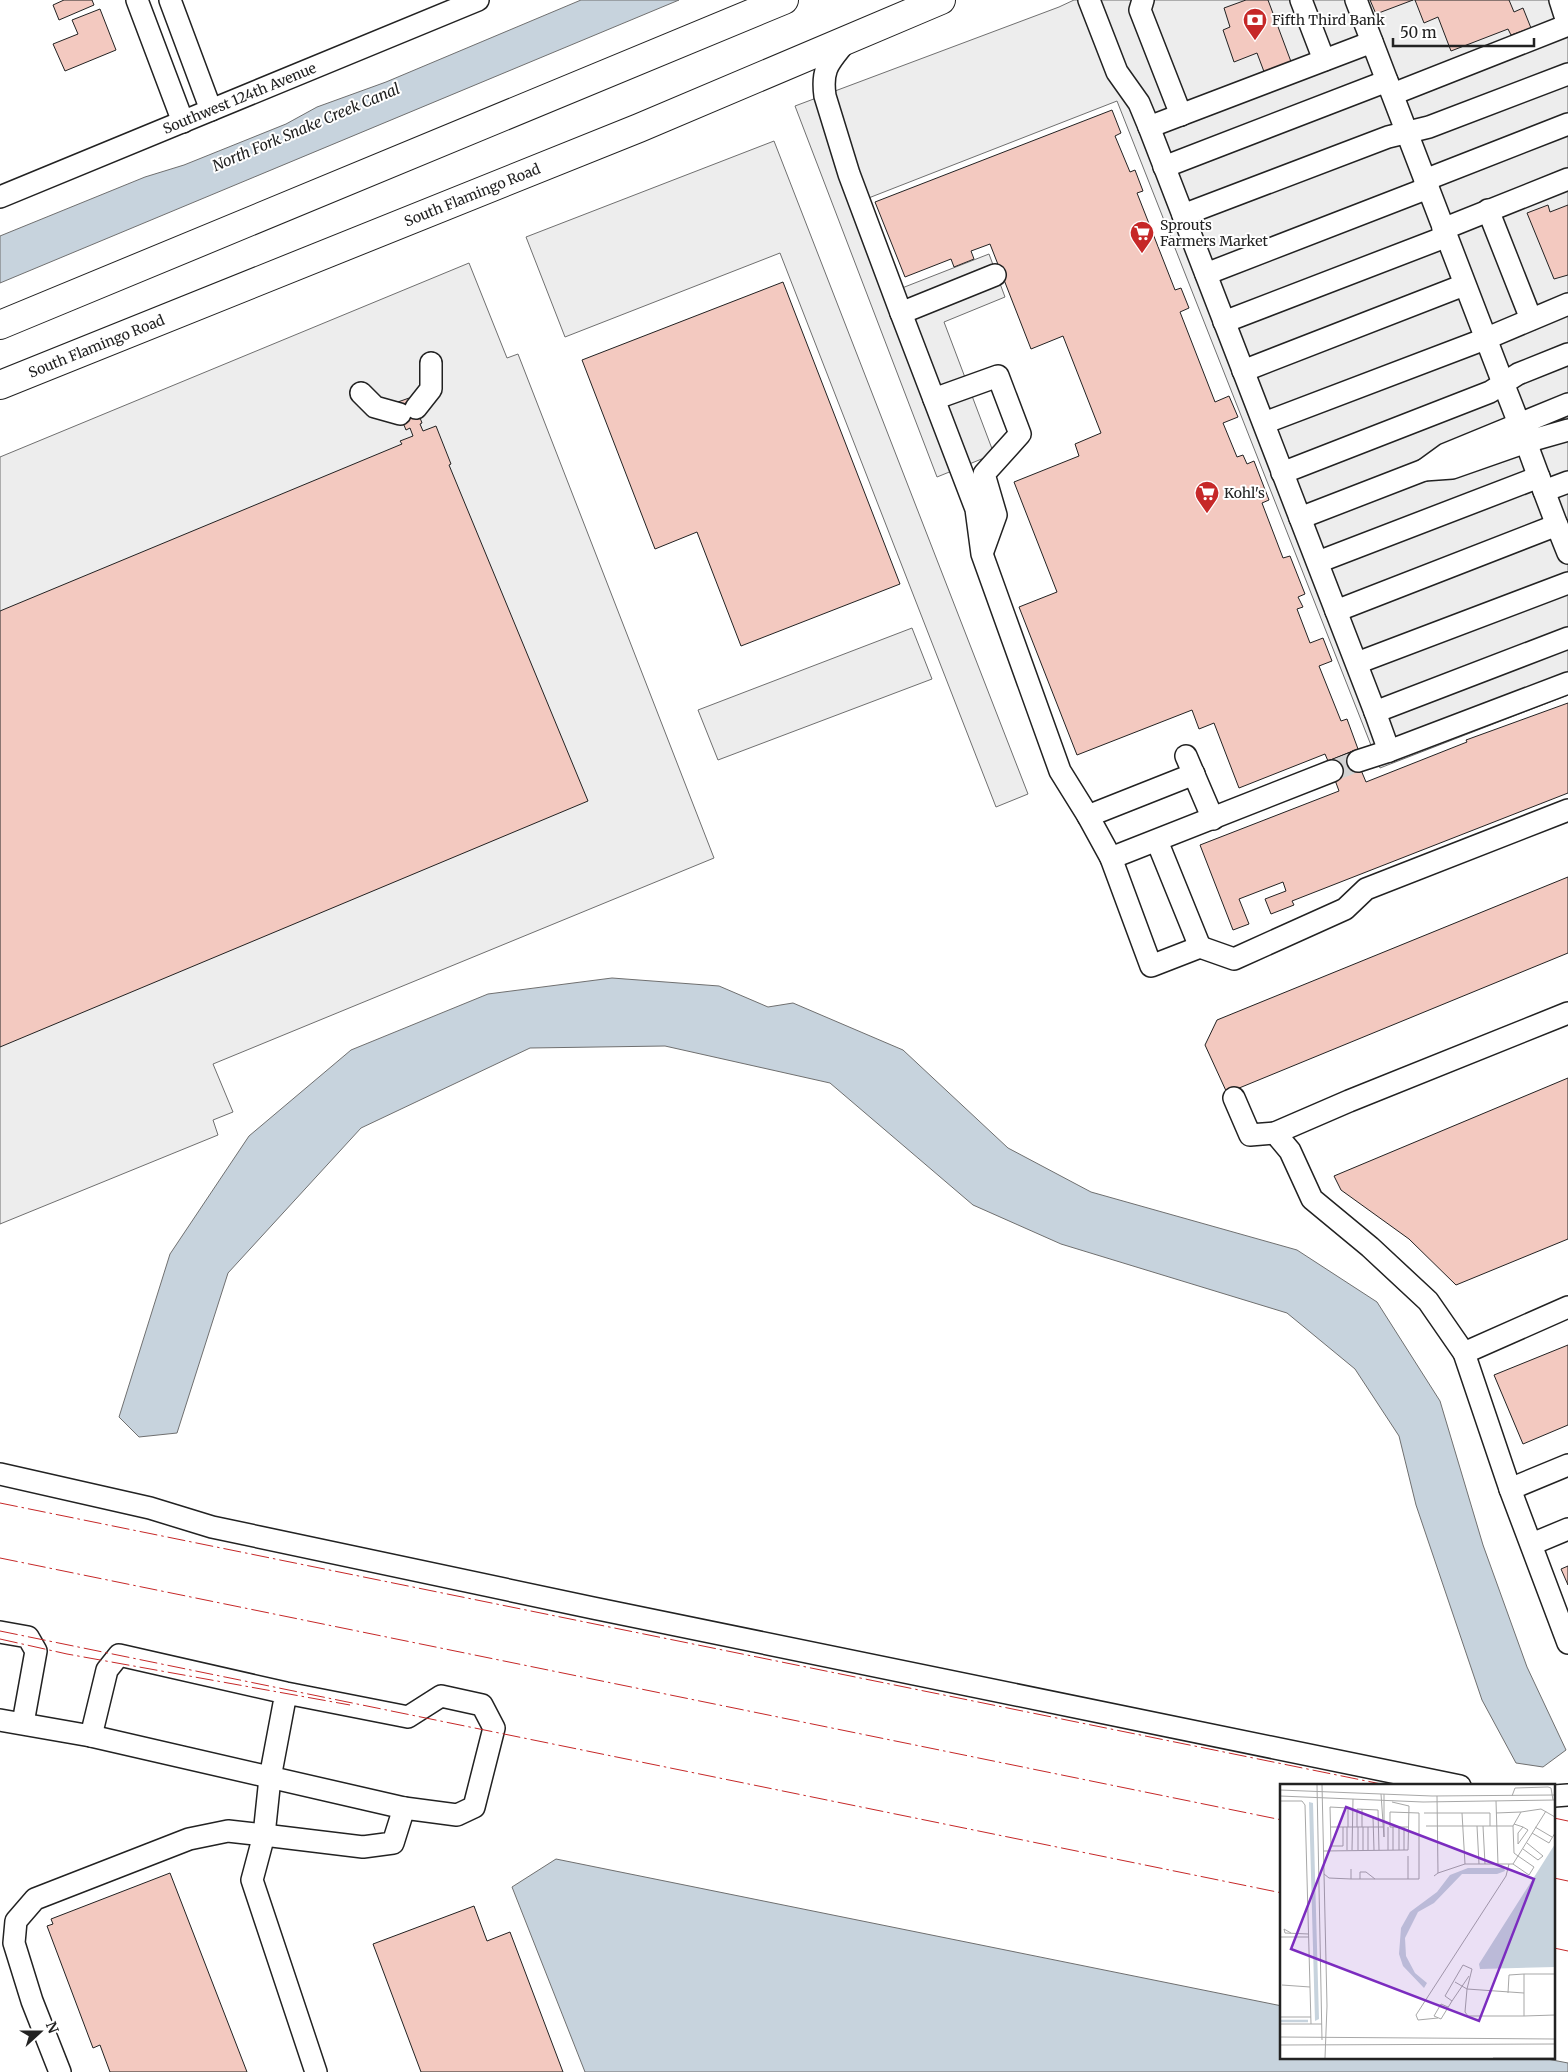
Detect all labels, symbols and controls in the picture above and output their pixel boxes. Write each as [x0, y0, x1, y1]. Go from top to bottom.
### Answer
bank icon: Fifth Third Bank [1242, 7, 1268, 41]
place label: Fifth Third Bank [1272, 11, 1385, 29]
scale bar [1393, 15, 1534, 47]
text: 50 m [1400, 23, 1437, 42]
street label: Southwest 124th Avenue [160, 59, 319, 138]
water label: North Fork Snake Creek Canal [209, 79, 403, 175]
street label: South Flamingo Road [402, 159, 543, 230]
place label: Sprouts Farmers Market [1160, 216, 1268, 250]
supermarket icon: Sprouts Farmers Market [1129, 220, 1155, 254]
street label: South Flamingo Road [26, 311, 168, 382]
supermarket icon: Kohl's [1194, 480, 1220, 514]
place label: Kohl's [1224, 484, 1265, 502]
inset map [1280, 1784, 1556, 2060]
north arrow [15, 2007, 65, 2057]
text: N [42, 2019, 63, 2036]

